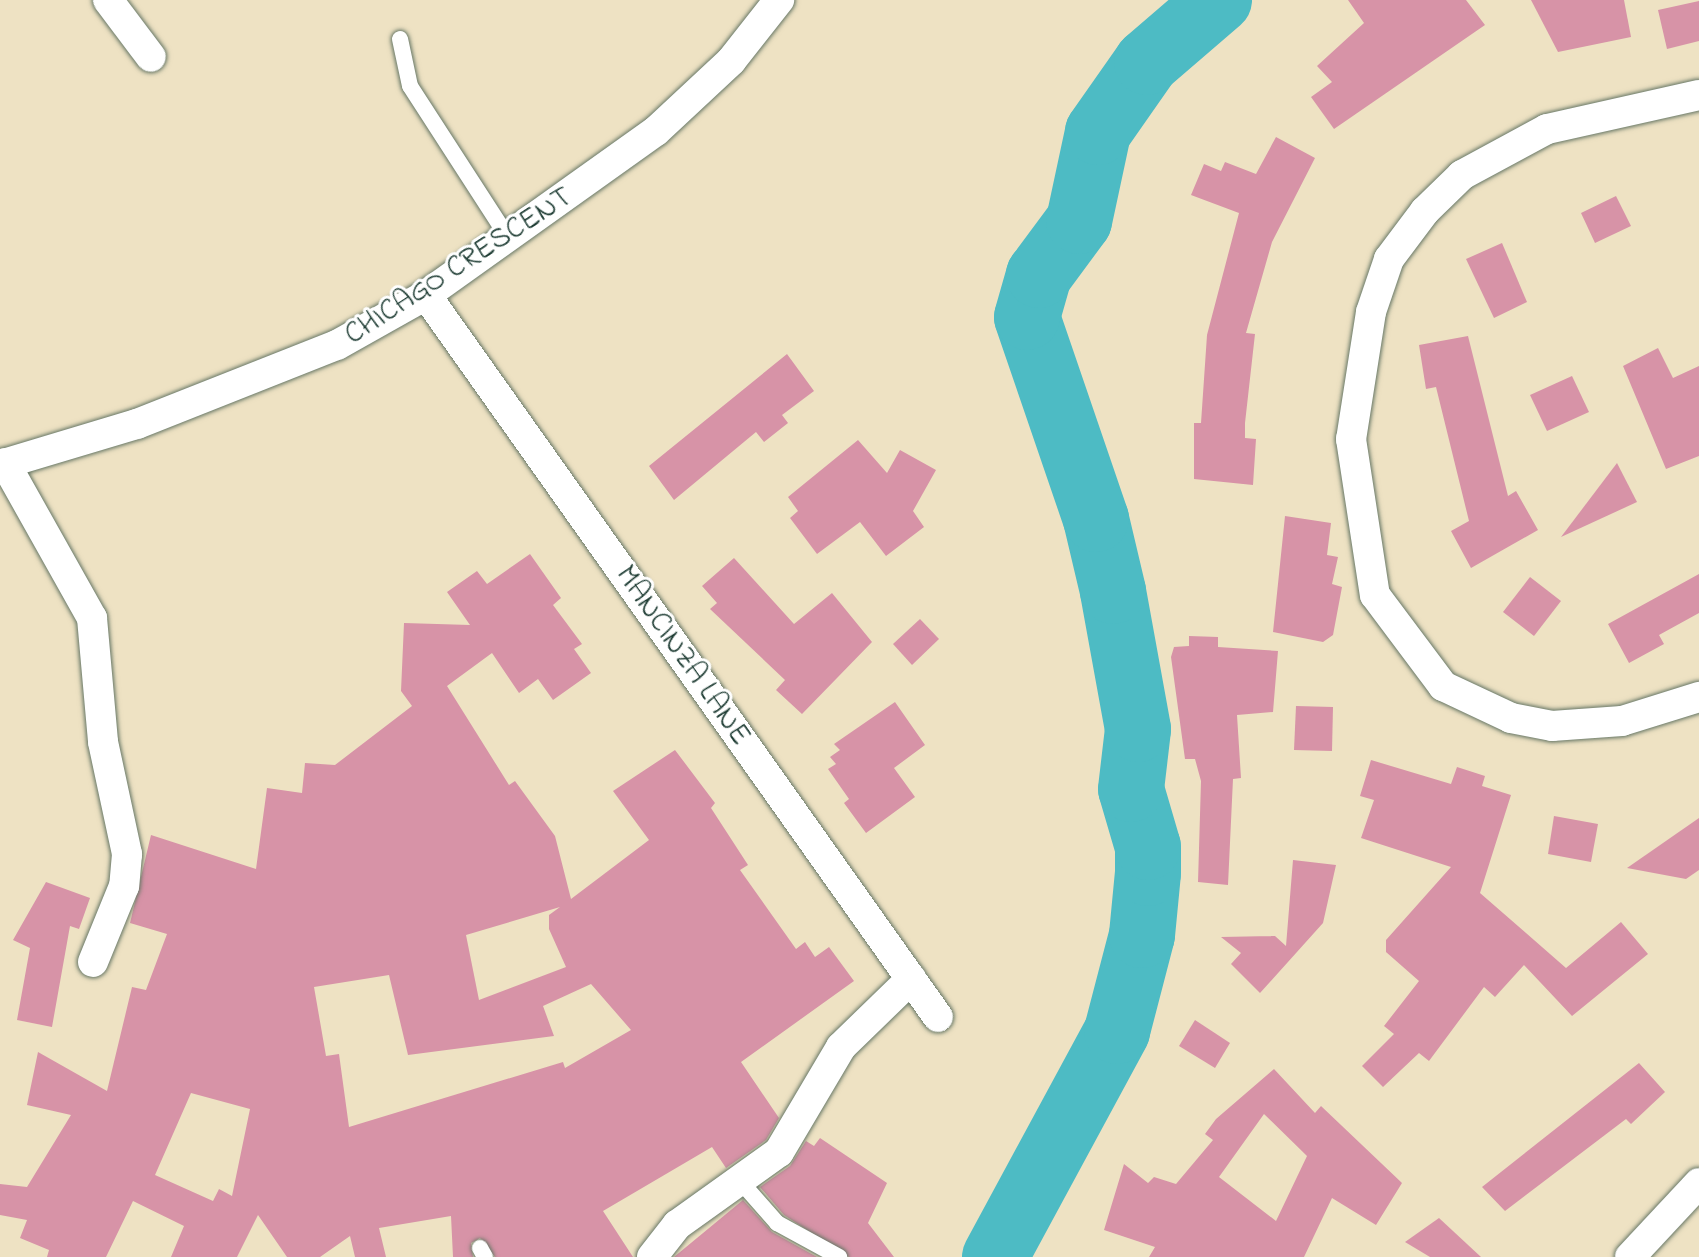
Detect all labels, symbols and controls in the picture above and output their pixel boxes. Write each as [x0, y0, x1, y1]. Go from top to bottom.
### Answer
street label: CHICAGO CRESCENT [339, 180, 579, 354]
street label: MANCINZA LANE [607, 559, 757, 753]

